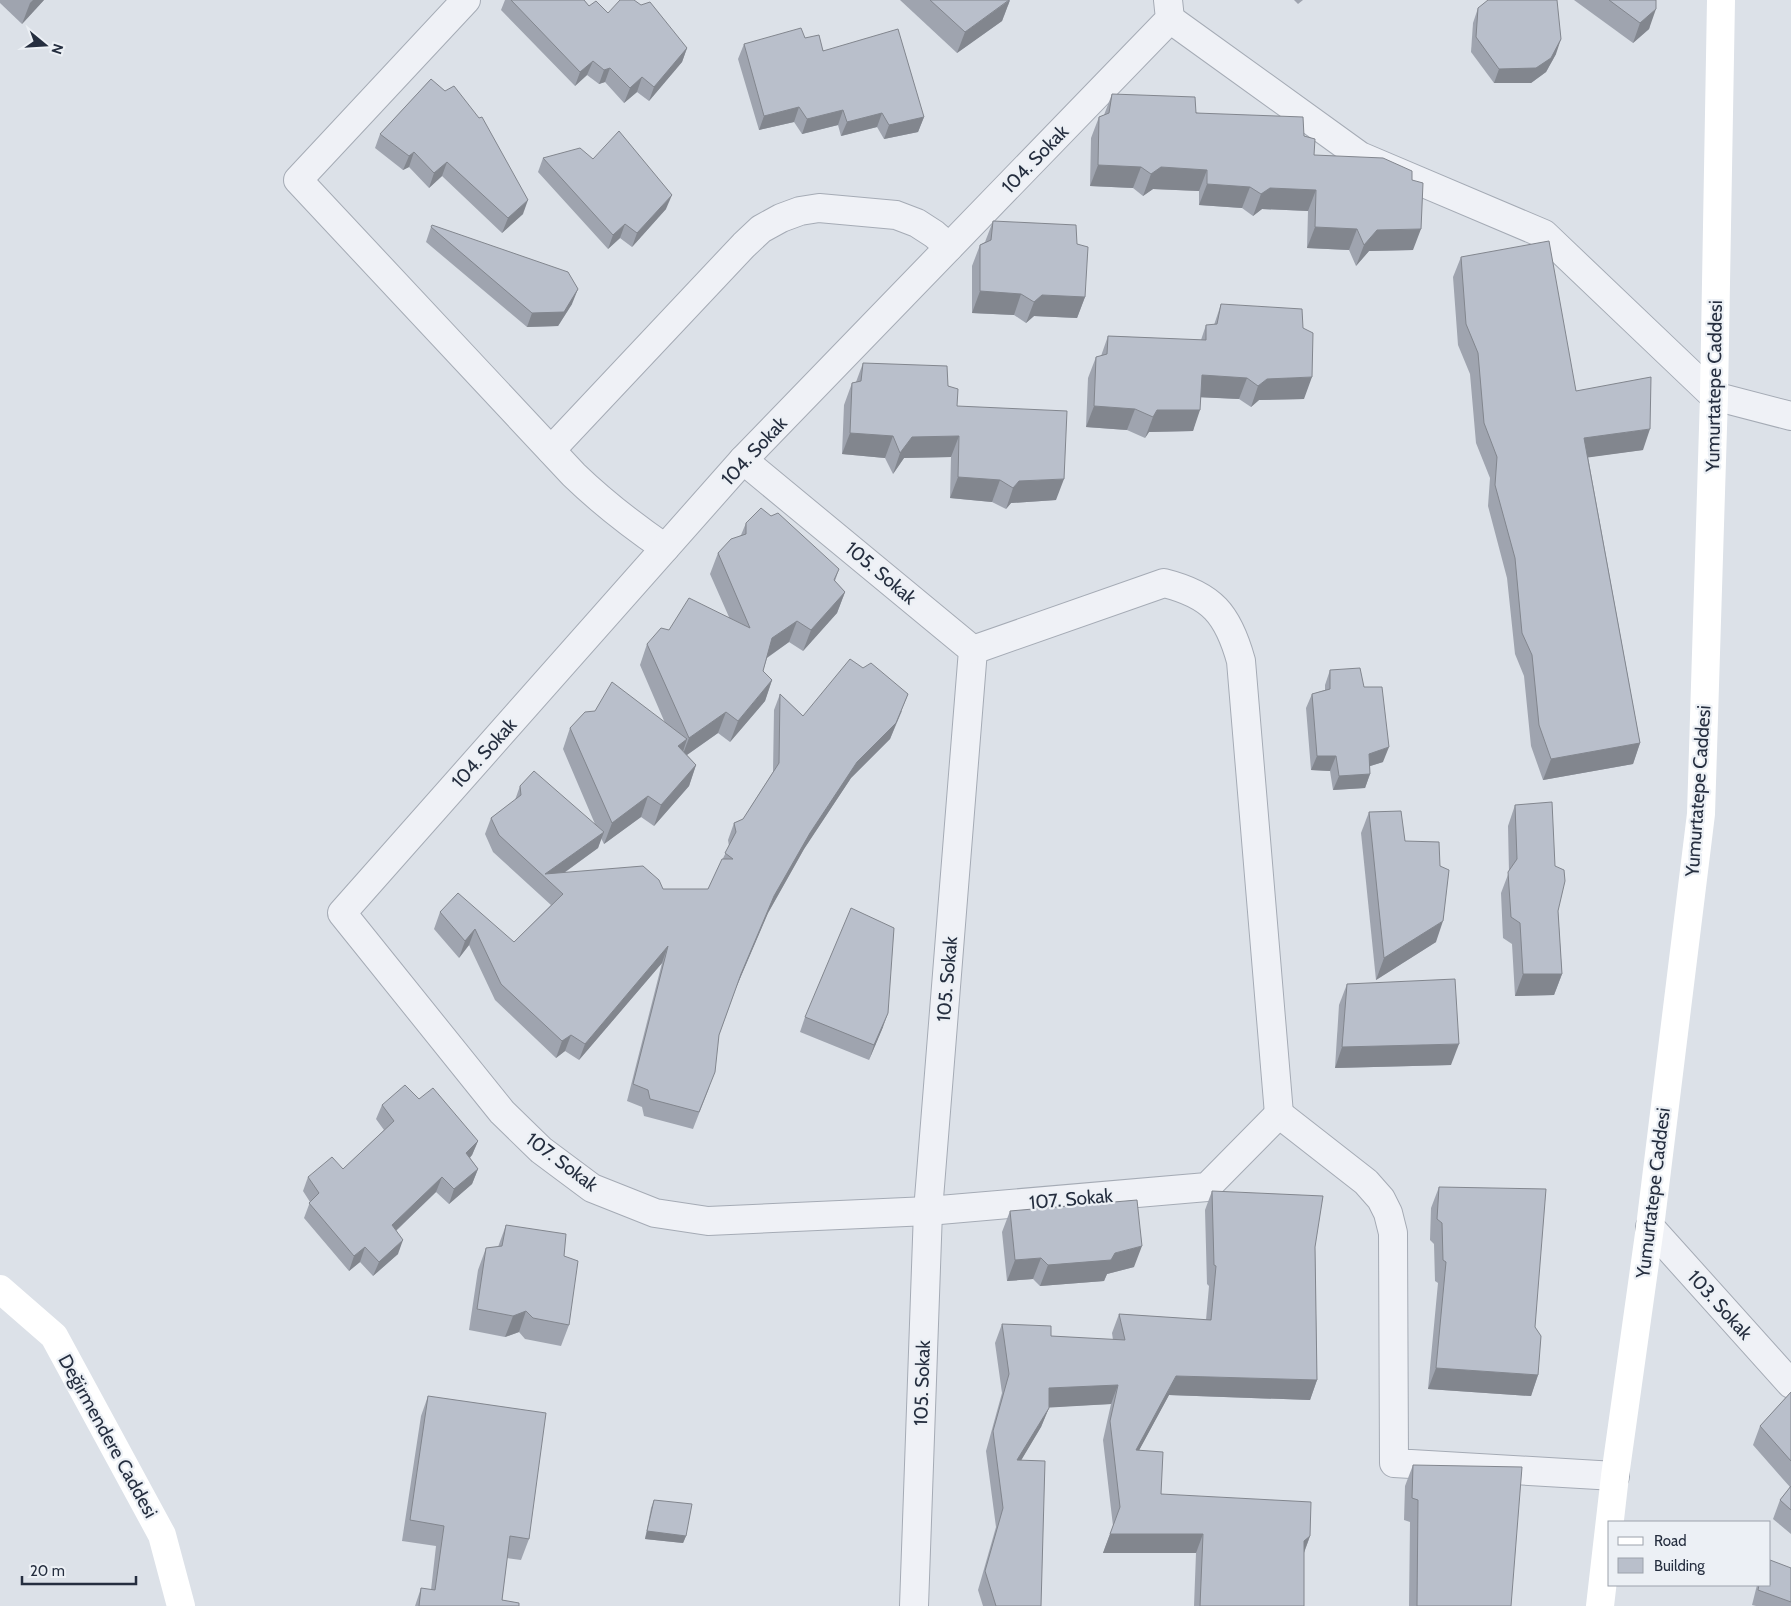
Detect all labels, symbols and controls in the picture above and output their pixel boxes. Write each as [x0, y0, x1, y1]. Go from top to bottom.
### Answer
north arrow [20, 20, 70, 70]
text: N [47, 42, 67, 57]
street label: 104. Sokak [997, 120, 1073, 198]
street label: Yumurtatepe Caddesi [1701, 300, 1727, 473]
street label: 104. Sokak [716, 411, 792, 490]
street label: 105. Sokak [841, 537, 922, 610]
street label: Yumurtatepe Caddesi [1680, 705, 1715, 878]
street label: 104. Sokak [447, 713, 522, 793]
street label: 105. Sokak [932, 935, 962, 1023]
street label: Yumurtatepe Caddesi [1631, 1106, 1675, 1281]
street label: 107. Sokak [522, 1128, 603, 1197]
street label: 107. Sokak [1028, 1184, 1114, 1214]
street label: 103. Sokak [1683, 1266, 1757, 1345]
street label: 105. Sokak [909, 1339, 935, 1426]
street label: Değirmendere Caddesi [53, 1350, 163, 1522]
legend [1608, 1521, 1771, 1586]
text: Road [1654, 1532, 1687, 1550]
scale bar [22, 1554, 136, 1586]
text: Building [1654, 1557, 1705, 1575]
text: 20 m [30, 1562, 65, 1580]

